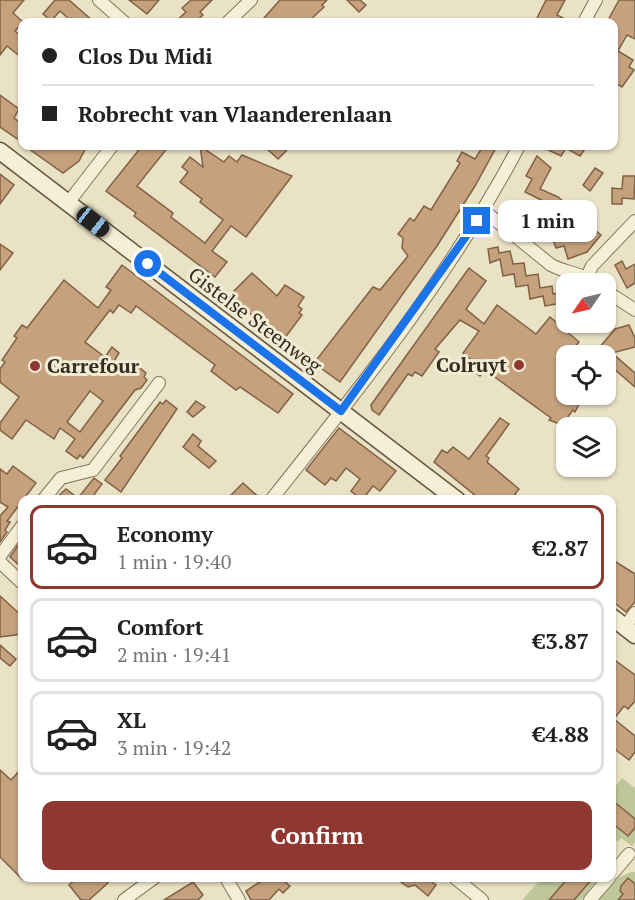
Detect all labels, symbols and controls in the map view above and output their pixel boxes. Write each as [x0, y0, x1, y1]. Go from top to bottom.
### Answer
text: Clos Du Midi [78, 41, 213, 70]
text: Robrecht van Vlaanderenlaan [78, 99, 392, 128]
callout: 1 min [498, 200, 597, 242]
car [73, 204, 113, 240]
route end [463, 207, 490, 234]
text: 1 min [520, 207, 575, 234]
route start [134, 250, 161, 277]
street label: Gistelse Steenweg [183, 261, 328, 379]
north arrow [556, 273, 616, 333]
map controls [556, 273, 616, 477]
button: locate [556, 345, 616, 405]
place label: Colruyt [436, 351, 507, 378]
place label: Carrefour [47, 352, 140, 379]
marker: Colruyt [512, 358, 526, 372]
marker: Carrefour [28, 359, 42, 373]
button: layers [556, 417, 616, 477]
text: Economy [117, 519, 213, 548]
icon: car [45, 520, 99, 574]
text: €2.87 [533, 533, 589, 562]
text: 1 min · 19:40 [117, 548, 231, 575]
text: Comfort [117, 612, 203, 641]
icon: car [45, 613, 99, 667]
text: €3.87 [533, 626, 589, 655]
text: 2 min · 19:41 [117, 641, 231, 668]
text: XL [117, 705, 146, 734]
icon: car [45, 706, 99, 760]
text: €4.88 [533, 719, 589, 748]
text: 3 min · 19:42 [117, 734, 231, 761]
button: Confirm [42, 801, 592, 870]

